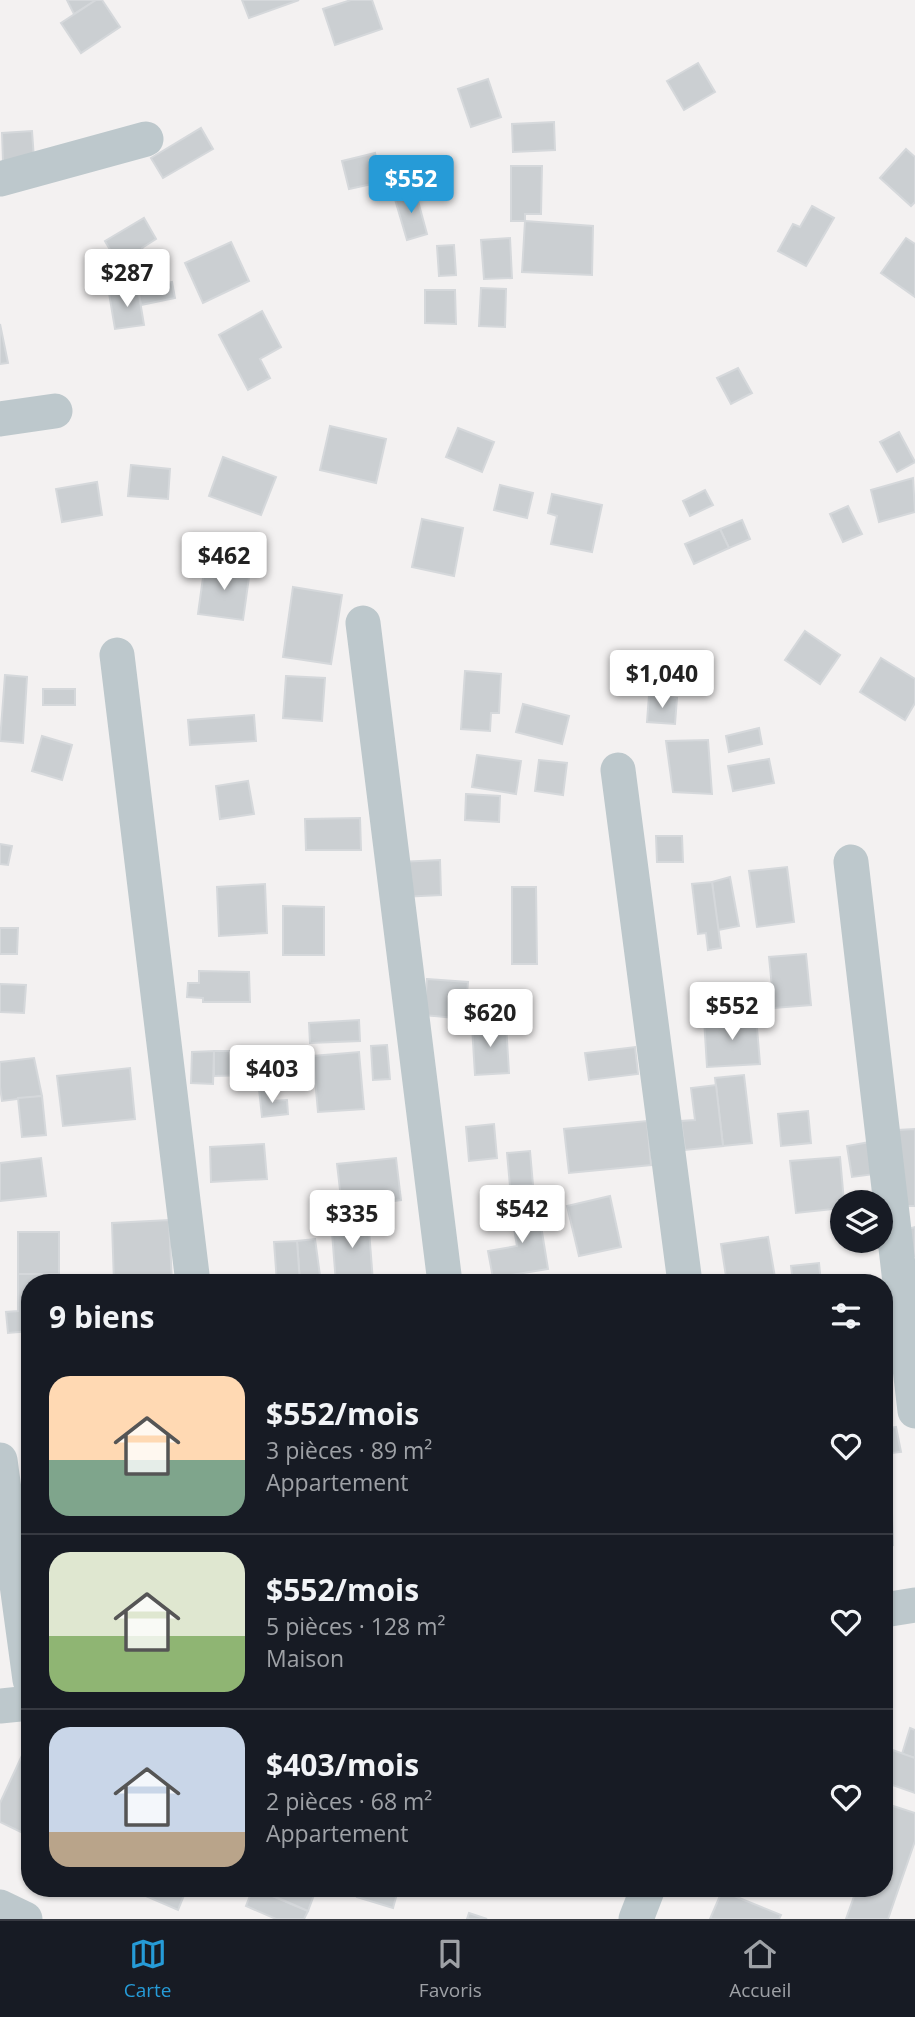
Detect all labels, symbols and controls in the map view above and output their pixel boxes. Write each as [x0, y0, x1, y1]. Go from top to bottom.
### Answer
pin: $552 [370, 156, 452, 215]
text: $552 [385, 162, 437, 194]
pin: $287 [86, 250, 168, 309]
text: $287 [101, 256, 153, 288]
pin: $462 [183, 532, 265, 592]
text: $462 [198, 539, 250, 571]
pin: $1,040 [605, 650, 719, 710]
text: $1,040 [626, 657, 698, 689]
pin: $552 [691, 982, 773, 1042]
text: $552 [706, 989, 758, 1021]
pin: $620 [449, 990, 531, 1049]
text: $620 [464, 996, 516, 1028]
pin: $403 [231, 1046, 313, 1105]
text: $403 [246, 1052, 298, 1084]
pin: $542 [481, 1186, 563, 1245]
pin: $335 [311, 1190, 393, 1250]
map controls [830, 1190, 893, 1253]
button: layers [830, 1190, 893, 1253]
text: $542 [496, 1192, 548, 1224]
text: $335 [326, 1197, 378, 1229]
text: 9 biens [49, 1296, 154, 1337]
icon: filters [827, 1297, 865, 1335]
text: $552/mois [266, 1393, 419, 1434]
icon: home [105, 1404, 189, 1488]
icon: heart [827, 1427, 865, 1465]
text: 3 pièces · 89 m² [266, 1434, 432, 1466]
text: Appartement [266, 1466, 409, 1498]
text: $552/mois [266, 1569, 419, 1610]
icon: home [105, 1580, 189, 1664]
icon: heart [827, 1603, 865, 1641]
text: 5 pièces · 128 m² [266, 1610, 446, 1642]
text: Maison [266, 1642, 344, 1674]
text: $403/mois [266, 1744, 419, 1785]
icon: home [105, 1755, 189, 1839]
icon: heart [827, 1778, 865, 1816]
text: 2 pièces · 68 m² [266, 1785, 432, 1817]
text: Appartement [266, 1817, 409, 1849]
tab: Carte [124, 1935, 171, 2003]
tab: Favoris [419, 1935, 482, 2003]
tab: Accueil [729, 1935, 791, 2003]

